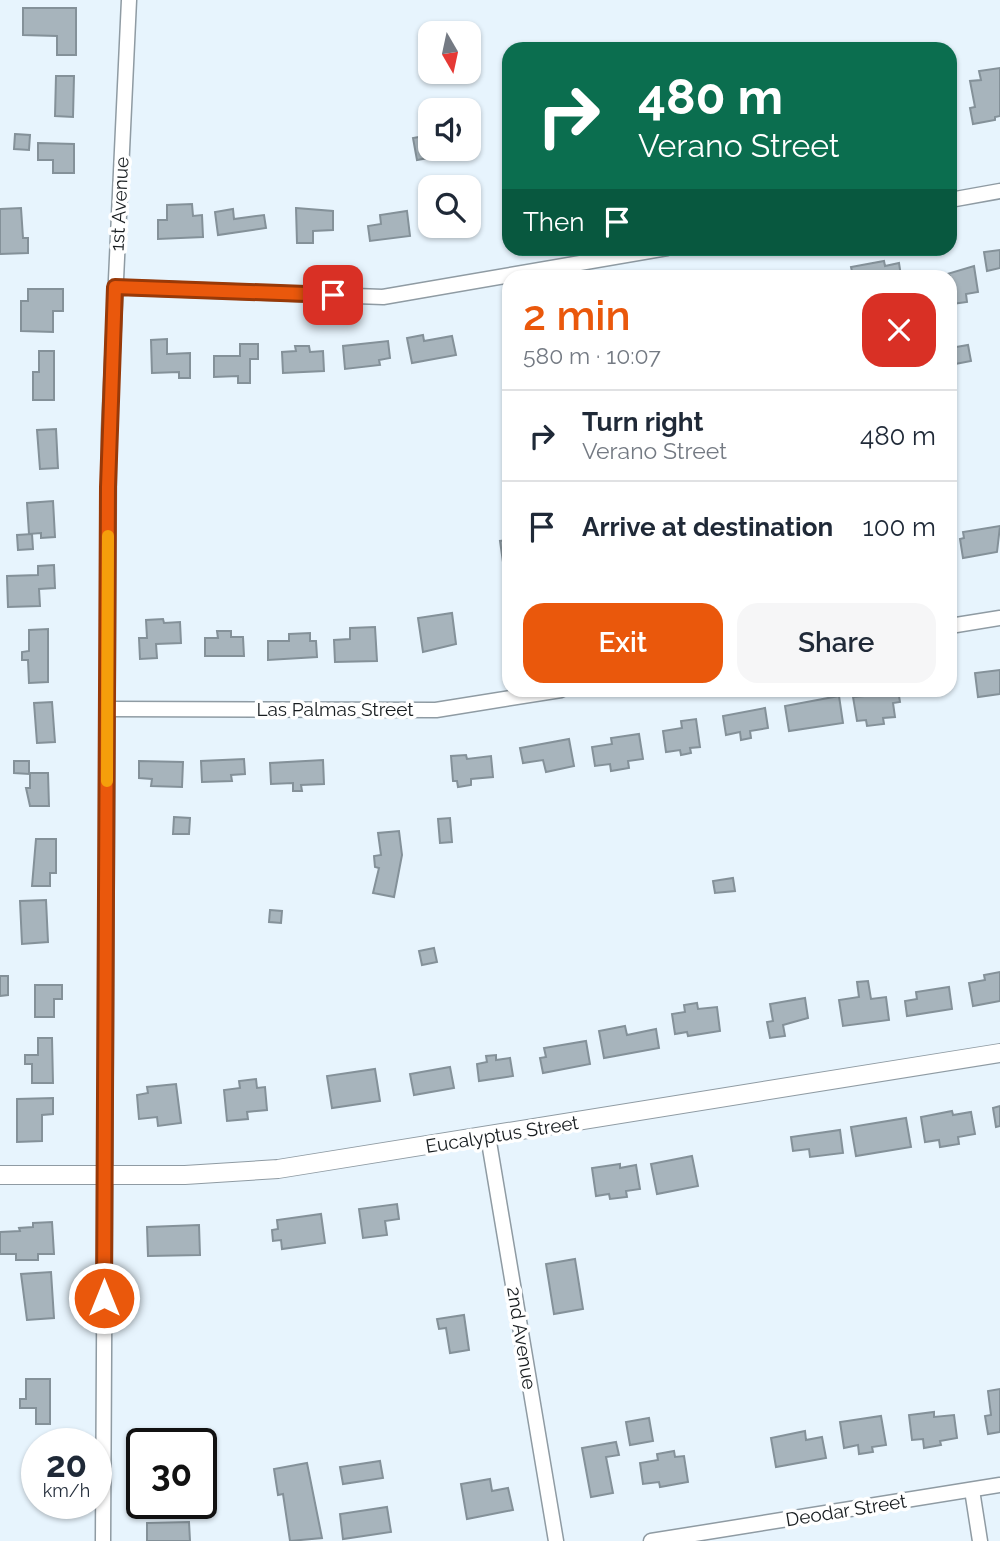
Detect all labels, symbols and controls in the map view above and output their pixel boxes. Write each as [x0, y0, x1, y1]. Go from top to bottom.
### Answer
north arrow [418, 21, 481, 84]
map controls [418, 21, 481, 238]
text: 480 m [638, 68, 783, 125]
icon: right [523, 70, 614, 161]
button: sound [418, 98, 481, 161]
text: Verano Street [638, 127, 840, 164]
street label: 1st Avenue [106, 156, 132, 252]
button: search [418, 175, 481, 238]
icon: arrive [598, 203, 636, 241]
text: Then [523, 207, 584, 237]
pin [303, 265, 363, 325]
icon: arrive [314, 276, 352, 314]
text: 2 min [523, 291, 631, 340]
button: close [862, 293, 936, 367]
text: 580 m · 10:07 [523, 342, 661, 369]
text: Turn right [582, 407, 703, 437]
icon: right [523, 417, 561, 455]
text: 480 m [860, 421, 936, 451]
text: Verano Street [582, 437, 727, 464]
icon: arrive [523, 508, 561, 546]
text: Arrive at destination [582, 512, 833, 542]
text: 100 m [863, 512, 936, 542]
button: Exit [523, 603, 723, 683]
button: Share [737, 603, 936, 683]
street label: Las Palmas Street [256, 698, 414, 720]
street label: Eucalyptus Street [424, 1111, 581, 1157]
position arrow [67, 1261, 141, 1335]
street label: 2nd Avenue [503, 1285, 541, 1391]
speed limit sign: 30 [126, 1428, 217, 1519]
text: 20 [46, 1444, 87, 1485]
text: km/h [43, 1480, 90, 1501]
street label: Deodar Street [784, 1489, 909, 1530]

